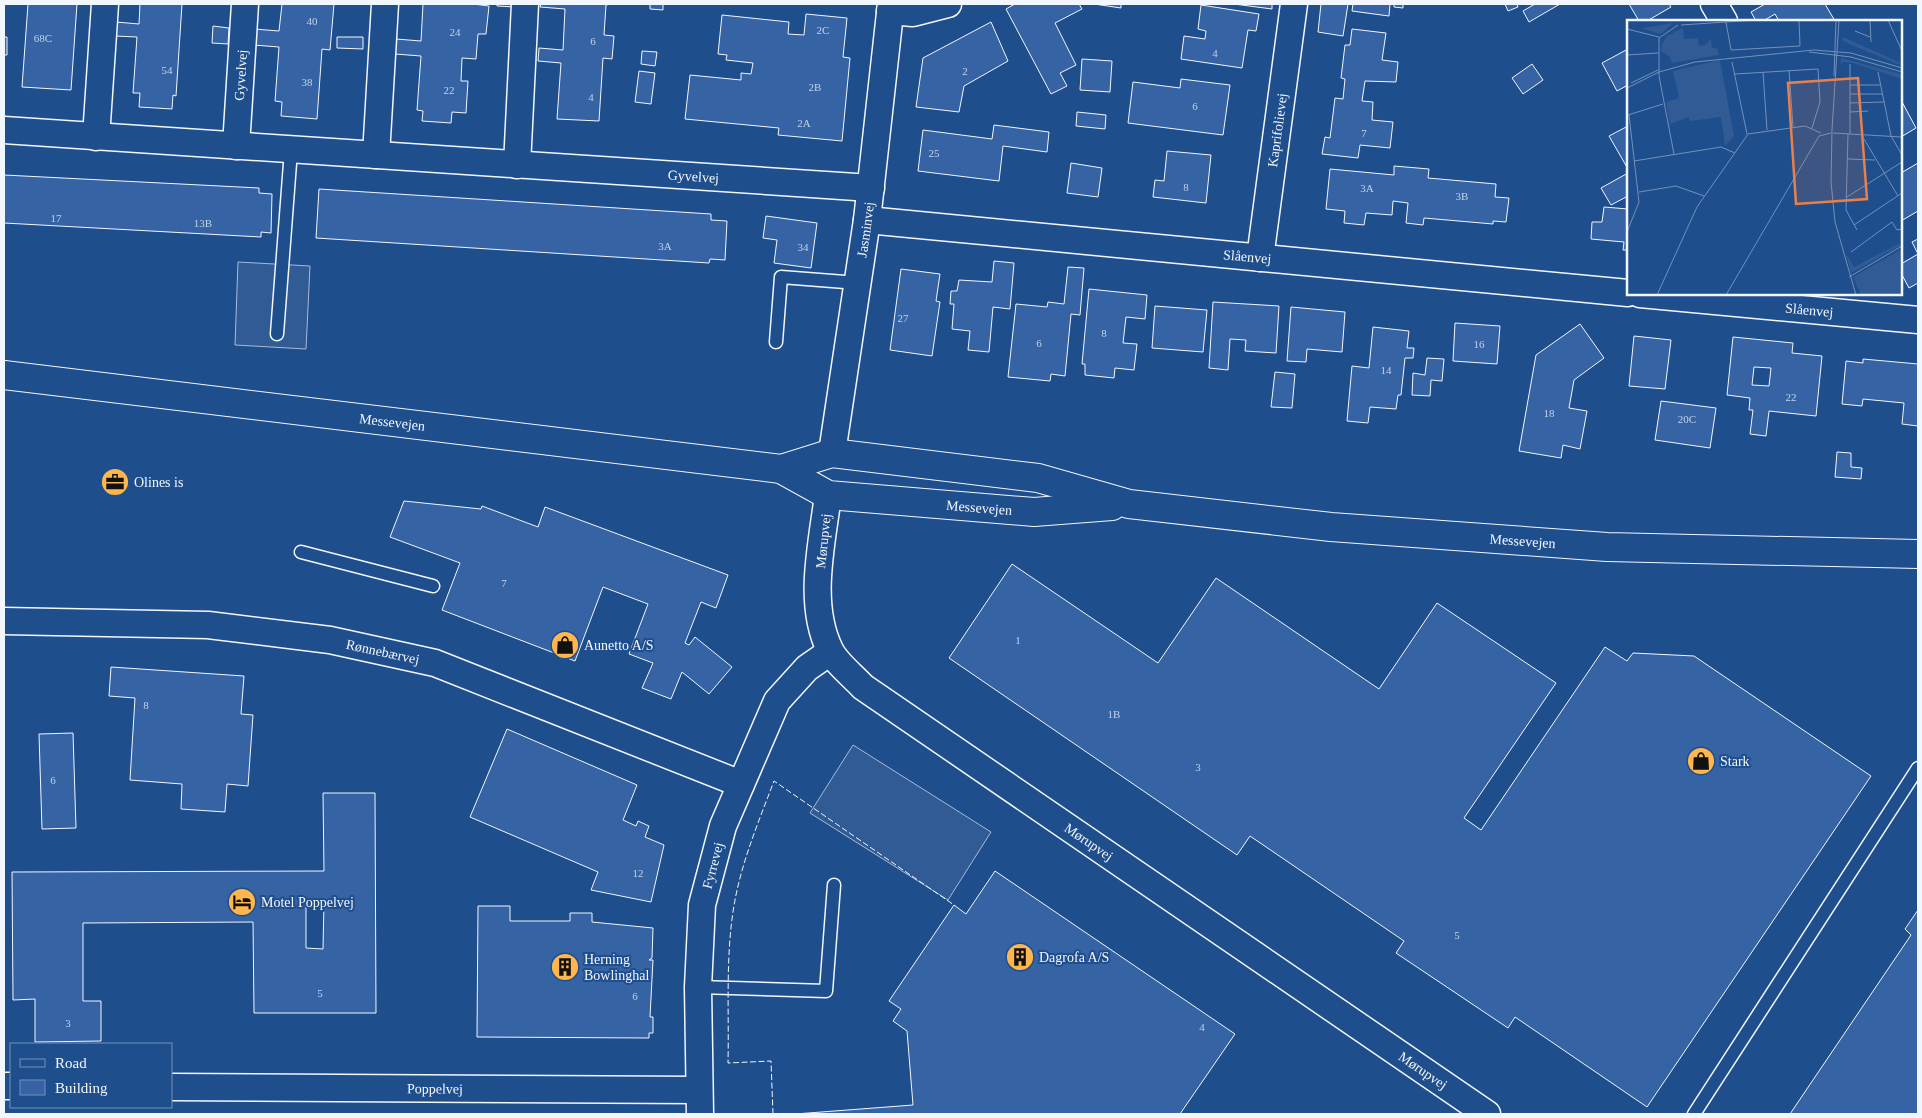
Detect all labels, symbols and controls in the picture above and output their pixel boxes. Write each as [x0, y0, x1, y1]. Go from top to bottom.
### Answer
house number: 40 [307, 15, 318, 27]
inset map [1627, 20, 1902, 295]
house number: 2C [817, 24, 829, 36]
house number: 24 [450, 26, 461, 38]
house number: 68C [34, 32, 52, 44]
house number: 6 [590, 35, 596, 47]
house number: 4 [1212, 47, 1218, 59]
street label: Gyvelvej [232, 49, 250, 101]
house number: 54 [162, 64, 173, 76]
house number: 2 [962, 65, 968, 77]
house number: 38 [302, 76, 313, 88]
house number: 2B [809, 81, 821, 93]
house number: 22 [444, 84, 455, 96]
house number: 4 [588, 91, 594, 103]
street label: Kaprifolievej [1265, 92, 1290, 168]
house number: 6 [1192, 100, 1198, 112]
house number: 2A [797, 117, 811, 129]
house number: 7 [1361, 127, 1367, 139]
house number: 25 [929, 147, 940, 159]
street label: Gyvelvej [667, 167, 720, 186]
house number: 8 [1183, 181, 1189, 193]
house number: 3A [1360, 182, 1374, 194]
house number: 3B [1456, 190, 1468, 202]
street label: Jasminvej [854, 201, 877, 258]
house number: 17 [51, 212, 62, 224]
house number: 13B [194, 217, 212, 229]
house number: 3A [658, 240, 672, 252]
house number: 34 [798, 241, 809, 253]
street label: Slåenvej [1222, 247, 1272, 267]
street label: Slåenvej [1785, 301, 1834, 320]
house number: 27 [898, 312, 909, 324]
house number: 8 [1101, 327, 1107, 339]
house number: 6 [1036, 337, 1042, 349]
house number: 16 [1474, 338, 1485, 350]
house number: 14 [1381, 364, 1392, 376]
house number: 22 [1786, 391, 1797, 403]
house number: 18 [1544, 407, 1555, 419]
street label: Messevejen [358, 411, 426, 434]
house number: 20C [1678, 413, 1696, 425]
office icon: Olines is [100, 467, 130, 497]
place label: Olines is [134, 475, 183, 490]
street label: Messevejen [946, 498, 1013, 518]
street label: Mørupvej [813, 513, 834, 569]
street label: Messevejen [1489, 532, 1556, 551]
house number: 7 [501, 577, 507, 589]
shop icon: Aunetto A/S [550, 630, 580, 660]
house number: 1 [1015, 634, 1021, 646]
street label: Rønnebærvej [345, 637, 421, 667]
place label: Aunetto A/S [584, 638, 654, 653]
house number: 8 [143, 699, 149, 711]
house number: 1B [1108, 708, 1120, 720]
shop icon: Stark [1686, 746, 1716, 776]
place label: Stark [1720, 754, 1750, 769]
house number: 3 [1195, 761, 1201, 773]
house number: 6 [50, 774, 56, 786]
street label: Mørupvej [1062, 820, 1116, 864]
street label: Fyrrevej [700, 841, 726, 890]
house number: 12 [633, 867, 644, 879]
hotel icon: Motel Poppelvej [227, 887, 257, 917]
place label: Motel Poppelvej [261, 895, 354, 910]
house number: 5 [1454, 929, 1460, 941]
building icon: Dagrofa A/S [1005, 942, 1035, 972]
place label: Dagrofa A/S [1039, 950, 1109, 965]
building icon: Herning Bowlinghal [550, 952, 580, 982]
place label: Herning Bowlinghal [584, 952, 649, 983]
house number: 5 [317, 987, 323, 999]
house number: 6 [632, 990, 638, 1002]
house number: 3 [65, 1017, 71, 1029]
house number: 4 [1199, 1021, 1205, 1033]
legend [10, 1043, 172, 1108]
street label: Mørupvej [1396, 1049, 1450, 1093]
text: Road [55, 1055, 87, 1071]
text: Building [55, 1080, 108, 1096]
street label: Poppelvej [407, 1081, 463, 1097]

